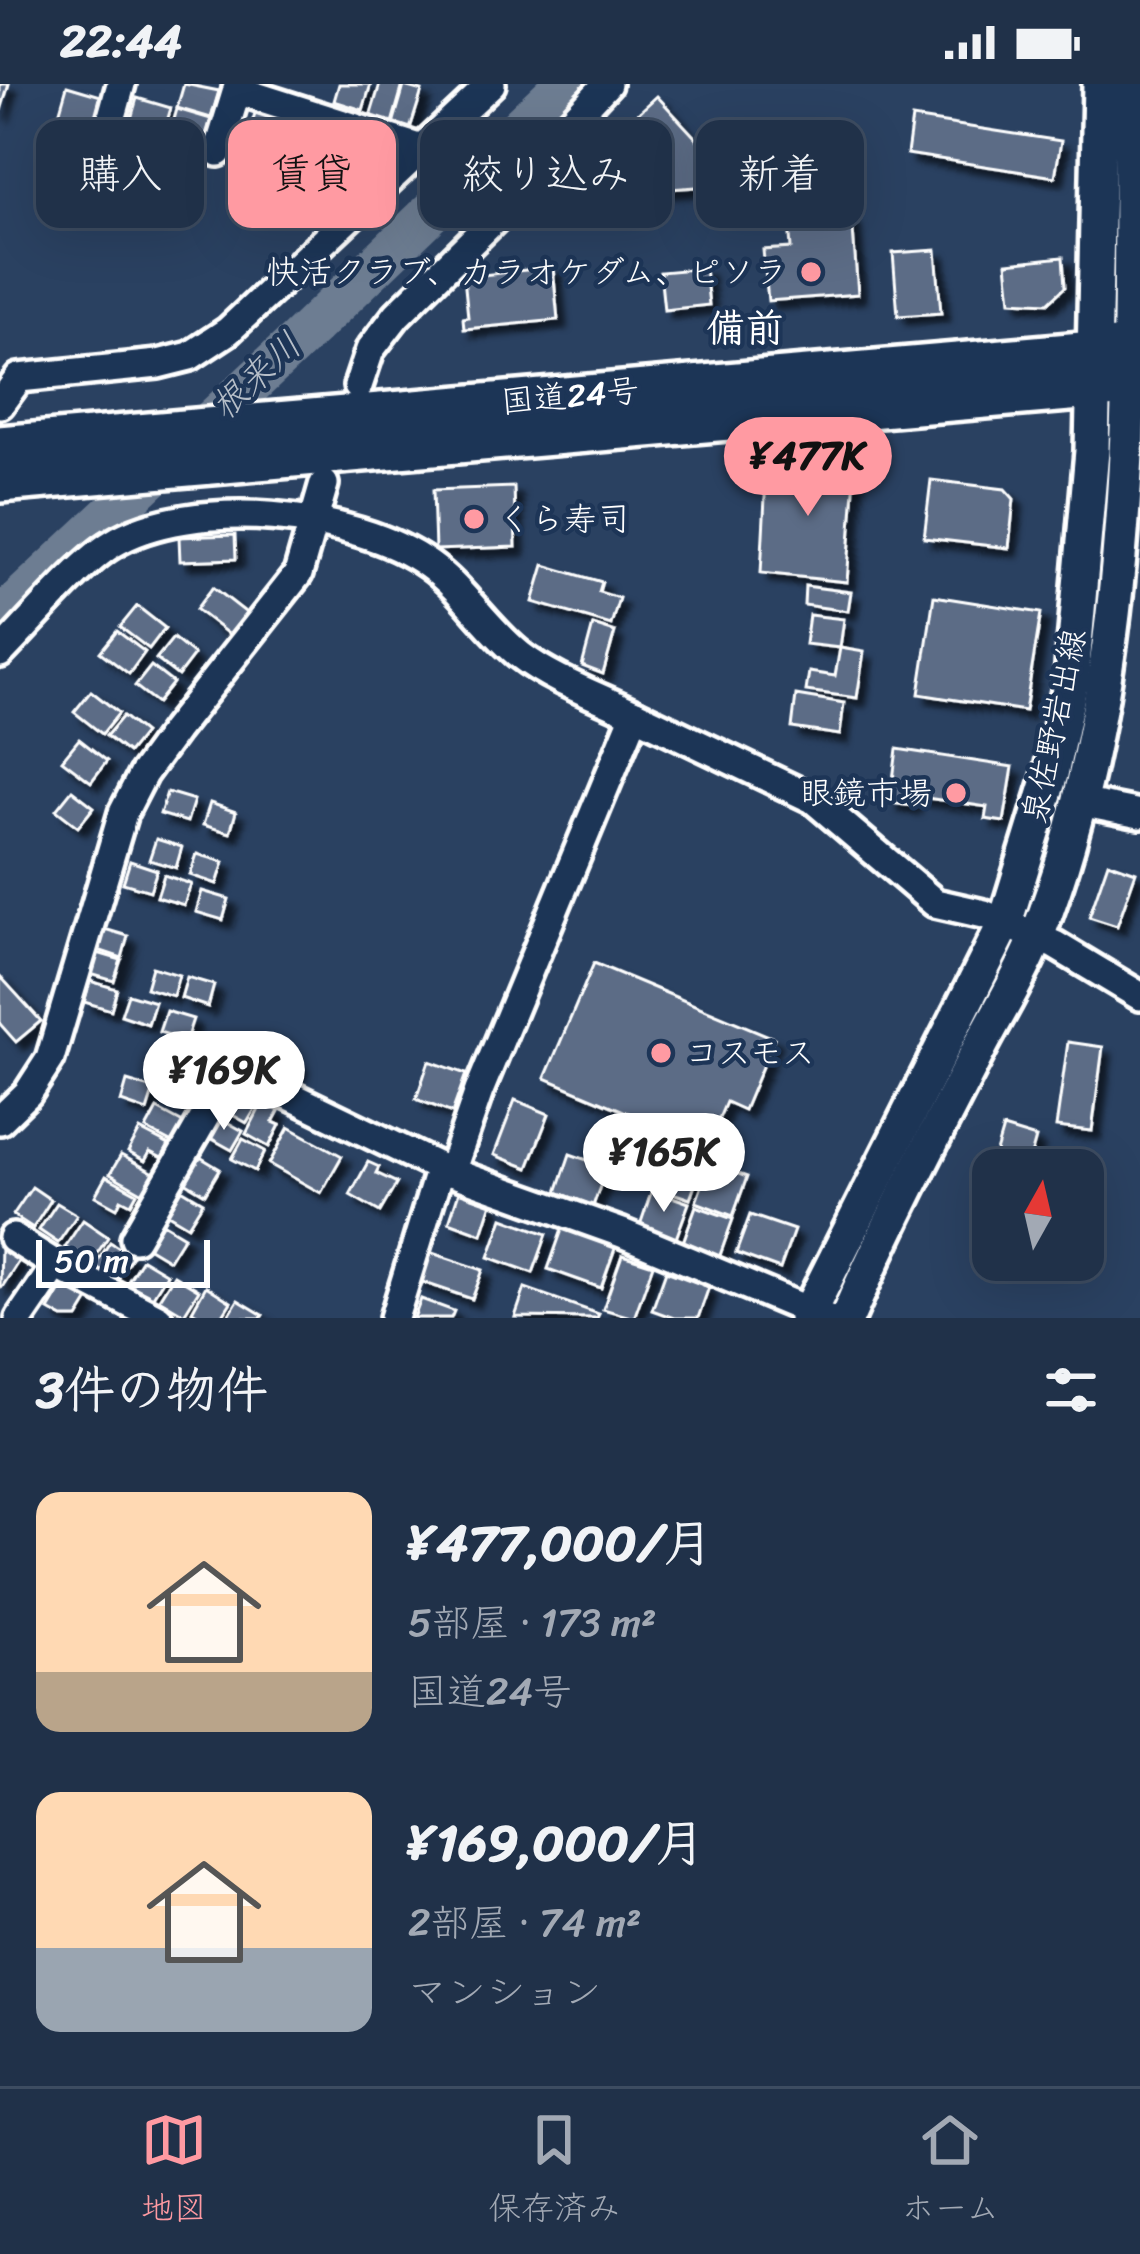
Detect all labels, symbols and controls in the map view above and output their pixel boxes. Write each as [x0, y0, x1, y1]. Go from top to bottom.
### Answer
text: 22:44 [60, 2, 182, 82]
chip: 購入 [36, 120, 204, 228]
chip: 賃貸 [228, 120, 396, 228]
chip: 絞り込み [420, 120, 672, 228]
chip: 新着 [696, 120, 864, 228]
place label: 快活クラブ、カラオケダム、ピソラ [266, 243, 787, 301]
marker: 快活クラブ、カラオケダム、ピソラ [798, 259, 824, 285]
district label: 備前 [706, 293, 784, 362]
water label: 根来川 [195, 316, 317, 436]
street label: 国道24号 [498, 361, 642, 431]
pin: ¥477K [724, 417, 892, 519]
text: ¥477K [751, 421, 865, 490]
place label: くら寿司 [498, 490, 630, 548]
marker: くら寿司 [461, 506, 487, 532]
street label: 泉佐野岩出線 [1005, 623, 1103, 829]
place label: 眼鏡市場 [800, 764, 932, 822]
marker: 眼鏡市場 [943, 780, 969, 806]
place label: コスモス [685, 1024, 815, 1082]
pin: ¥169K [140, 1031, 308, 1133]
text: ¥169K [170, 1035, 278, 1104]
marker: コスモス [648, 1040, 674, 1066]
pin: ¥165K [580, 1113, 748, 1215]
text: ¥165K [610, 1117, 718, 1186]
north arrow [972, 1149, 1104, 1281]
map controls [972, 1149, 1104, 1281]
text: 50 m [54, 1232, 129, 1290]
scale bar [36, 1234, 210, 1287]
text: 3件の物件 [36, 1345, 268, 1435]
icon: filters [1038, 1357, 1104, 1423]
text: ¥477,000/月 [408, 1498, 713, 1588]
icon: home [132, 1540, 276, 1684]
text: 5部屋 · 173 m² [408, 1588, 656, 1657]
text: 国道24号 [408, 1657, 572, 1726]
text: ¥169,000/月 [408, 1798, 705, 1888]
icon: home [132, 1840, 276, 1984]
text: 2部屋 · 74 m² [408, 1888, 641, 1957]
text: マンション [408, 1957, 601, 2026]
tab: 地図 [141, 2107, 207, 2237]
tab: 保存済み [488, 2107, 620, 2237]
tab: ホーム [902, 2107, 999, 2237]

